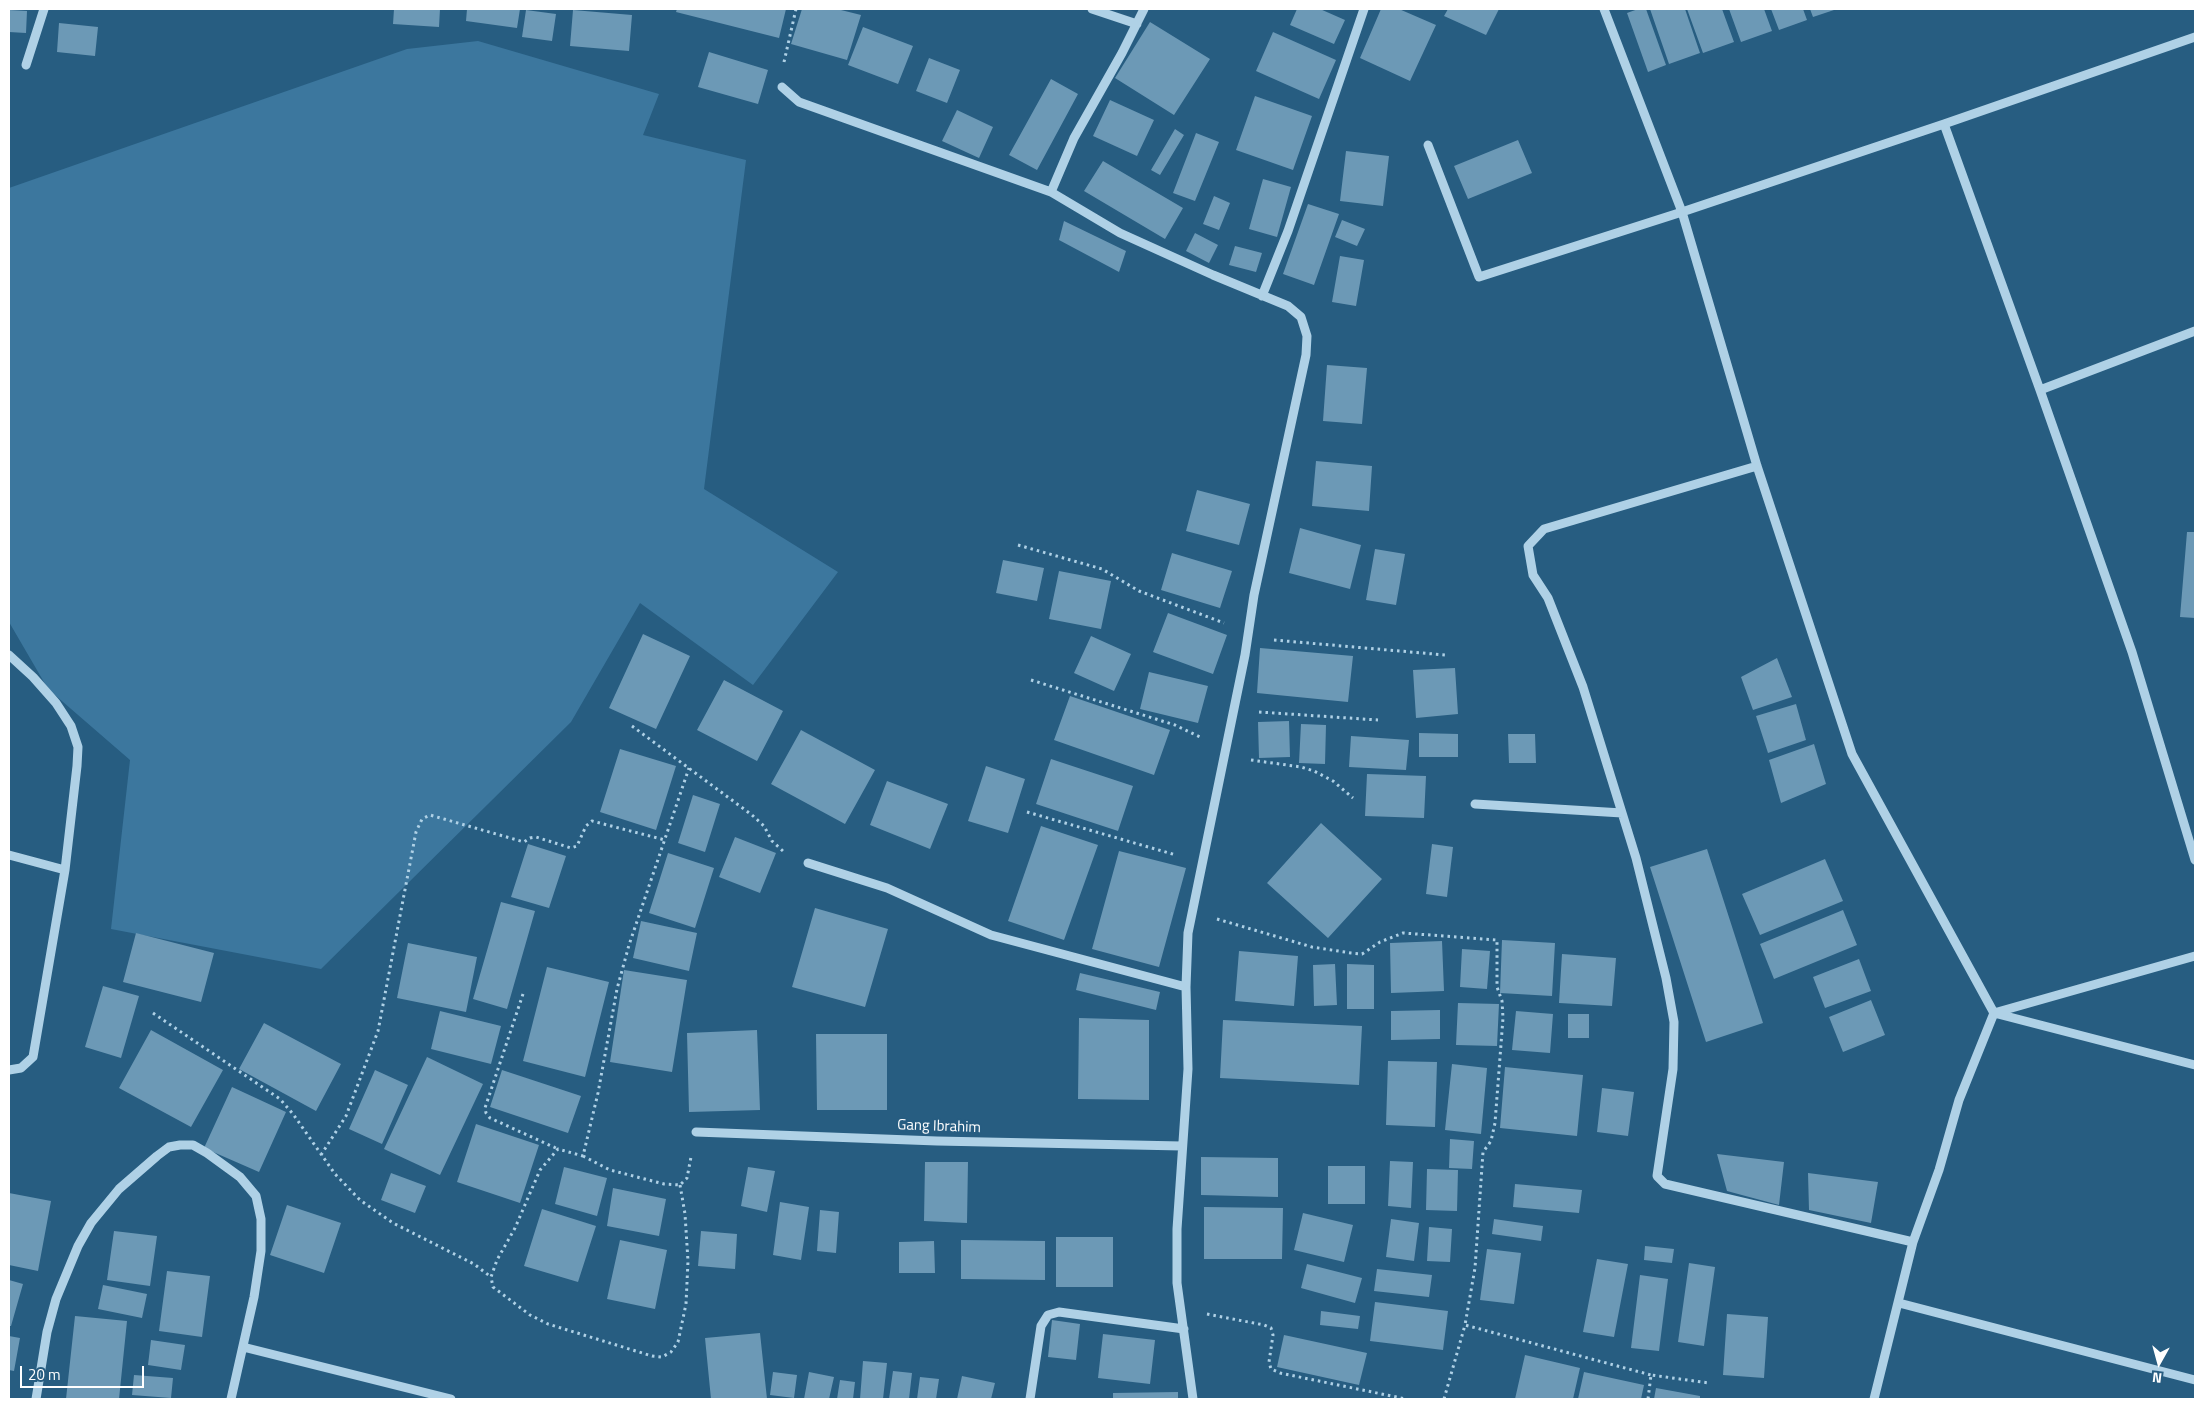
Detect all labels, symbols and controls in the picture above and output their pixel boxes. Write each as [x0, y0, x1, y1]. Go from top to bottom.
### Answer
street label: Gang Ibrahim [897, 1117, 981, 1137]
north arrow [2134, 1338, 2184, 1388]
scale bar [22, 1356, 146, 1388]
text: 20 m [28, 1363, 61, 1386]
text: N [2151, 1367, 2163, 1389]

